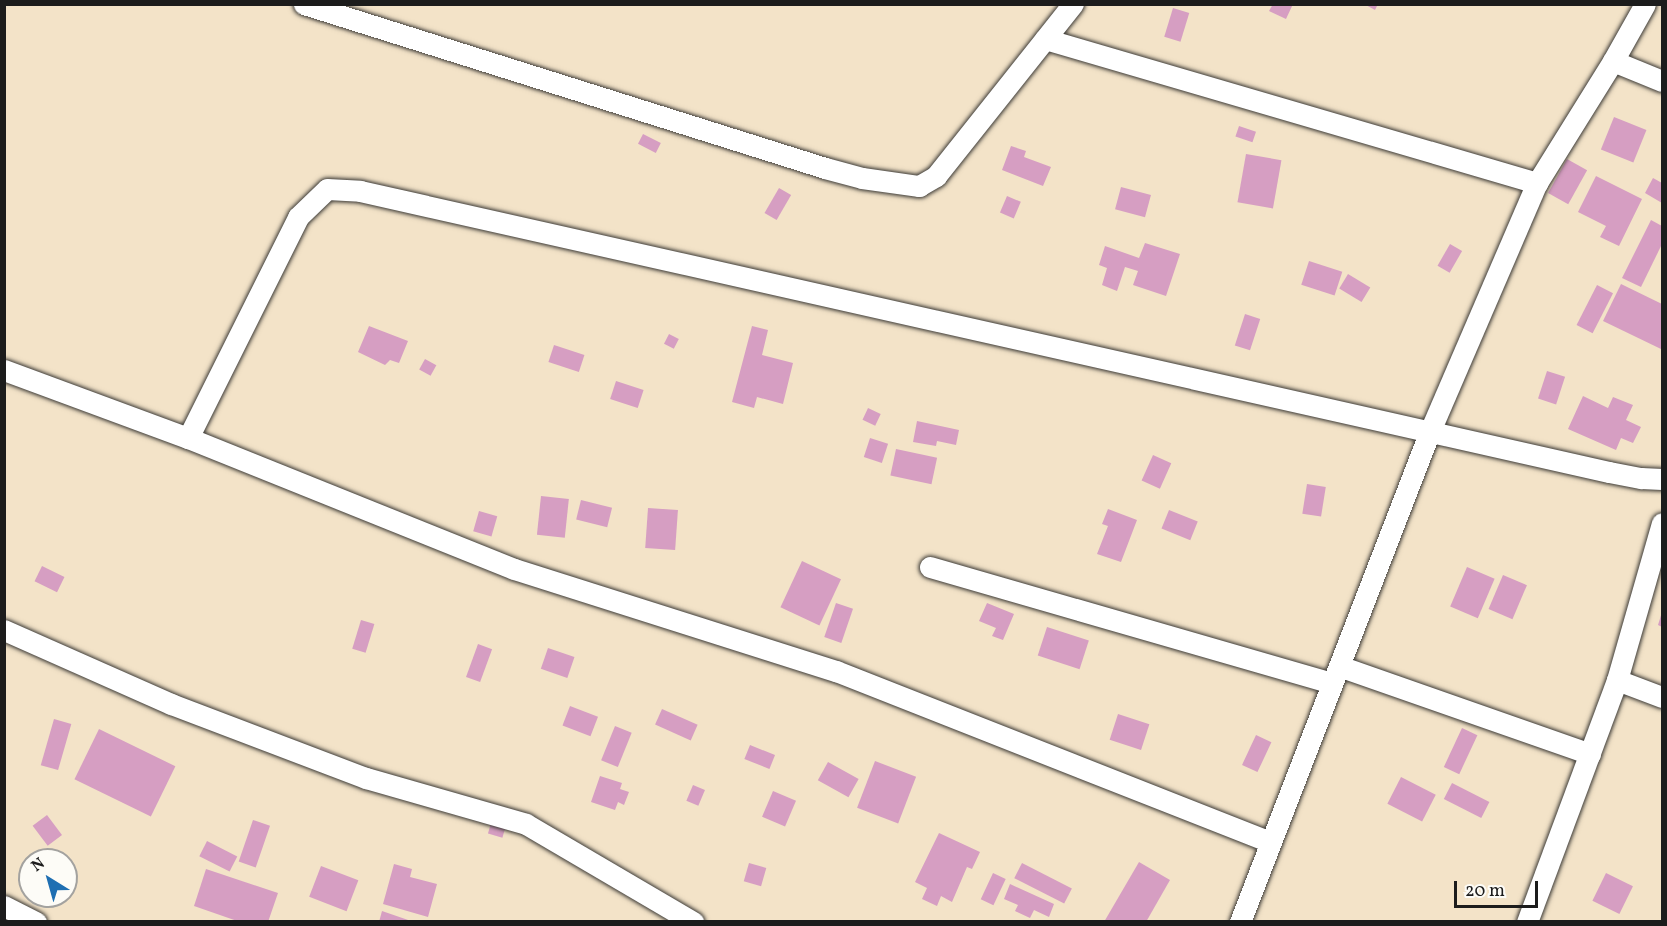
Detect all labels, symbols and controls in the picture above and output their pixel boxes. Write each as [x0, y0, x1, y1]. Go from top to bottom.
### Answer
north arrow [18, 848, 78, 908]
text: N [27, 853, 50, 878]
scale bar [1457, 869, 1541, 907]
text: 20 m [1465, 879, 1505, 904]

